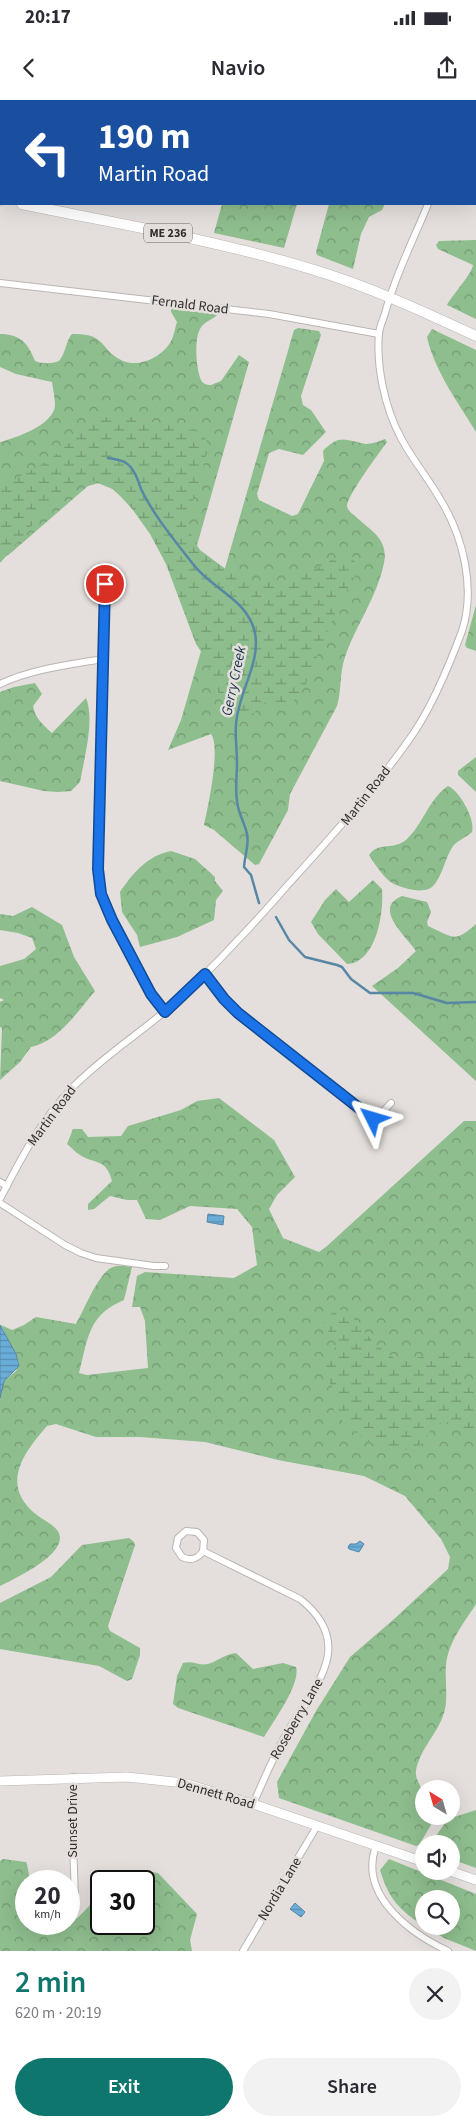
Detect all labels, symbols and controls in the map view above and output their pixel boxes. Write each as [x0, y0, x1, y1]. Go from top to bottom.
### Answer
text: 20:17 [25, 4, 71, 31]
text: Navio [211, 52, 265, 84]
icon: back [15, 54, 43, 82]
icon: share [433, 54, 461, 82]
text: 190 m [98, 112, 190, 162]
icon: left [15, 120, 80, 185]
text: Martin Road [98, 158, 209, 190]
road number: ME 236 [144, 224, 192, 242]
street label: Fernald Road [150, 290, 230, 320]
pin [84, 563, 126, 605]
icon: arrive [91, 570, 119, 598]
water label: Gerry Creek [216, 643, 252, 718]
street label: Martin Road [336, 762, 396, 830]
street label: Martin Road [23, 1082, 81, 1150]
position arrow [346, 1092, 398, 1144]
street label: Roseberry Lane [266, 1675, 328, 1763]
street label: Dennett Road [175, 1773, 257, 1815]
north arrow [415, 1780, 460, 1825]
map controls [415, 1780, 460, 1935]
street label: Sunset Drive [63, 1784, 83, 1858]
button: sound [415, 1835, 460, 1880]
street label: Nordia Lane [253, 1853, 307, 1925]
speed limit sign: 30 [90, 1870, 155, 1935]
text: 20 [34, 1878, 61, 1914]
button: search [415, 1890, 460, 1935]
text: km/h [34, 1906, 61, 1923]
text: 2 min [15, 1961, 86, 2004]
button: close [409, 1968, 461, 2020]
text: 620 m · 20:19 [15, 2002, 102, 2024]
button: Exit [15, 2058, 233, 2116]
button: Share [243, 2058, 461, 2116]

